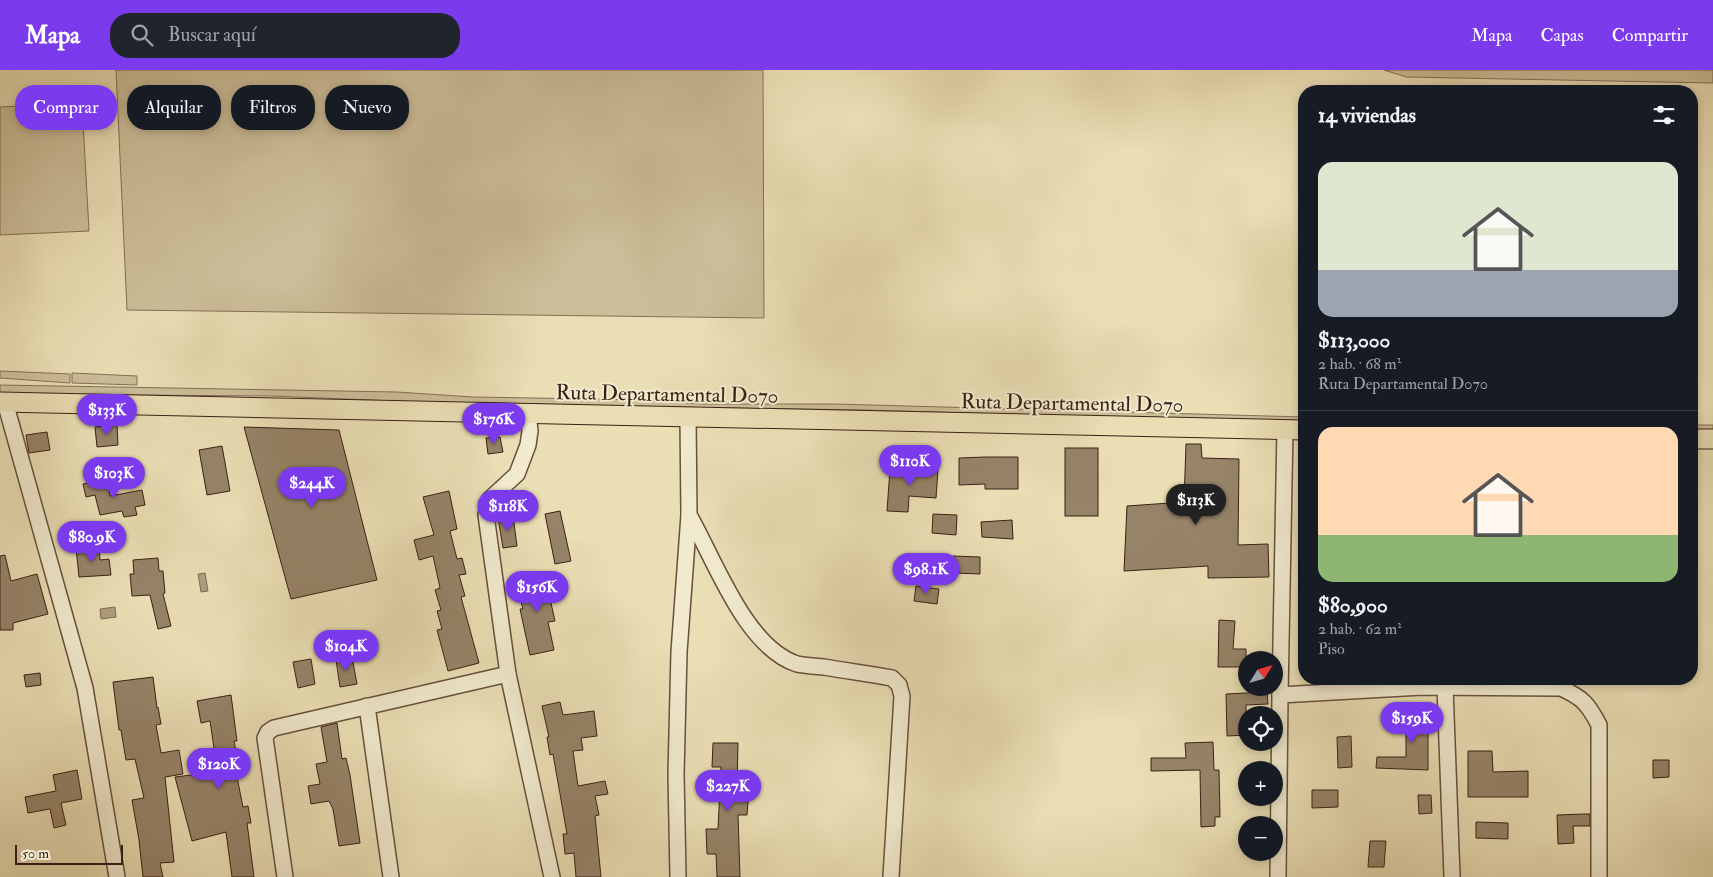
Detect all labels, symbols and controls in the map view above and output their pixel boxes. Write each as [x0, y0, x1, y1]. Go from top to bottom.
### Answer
search box [110, 13, 460, 58]
text: Mapa [25, 20, 80, 51]
icon: search [128, 21, 156, 49]
text: Buscar aquí [168, 23, 256, 47]
text: Mapa [1471, 24, 1513, 47]
text: Capas [1541, 24, 1584, 47]
text: Compartir [1612, 24, 1688, 47]
chip: Comprar [15, 85, 117, 130]
chip: Alquilar [127, 85, 221, 130]
chip: Filtros [231, 85, 315, 130]
chip: Nuevo [325, 85, 409, 130]
icon: filters [1650, 101, 1678, 129]
text: 14 viviendas [1318, 102, 1416, 129]
icon: home [1453, 194, 1543, 284]
text: $113,000 [1318, 327, 1390, 354]
text: 2 hab. · 68 m² [1318, 354, 1401, 374]
text: Ruta Departamental D070 [1318, 374, 1488, 394]
street label: Ruta Departamental D070 [555, 379, 779, 410]
street label: Ruta Departamental D070 [960, 388, 1184, 419]
pin: $133K [72, 394, 142, 436]
text: $133K [88, 400, 126, 420]
pin: $176K [459, 402, 529, 445]
text: $176K [473, 409, 515, 429]
pin: $110K [875, 444, 945, 487]
text: $110K [890, 451, 930, 471]
pin: $103K [79, 456, 149, 499]
icon: home [1453, 460, 1543, 550]
text: $103K [94, 463, 134, 483]
pin: $244K [277, 466, 347, 509]
text: $244K [289, 473, 335, 493]
pin: $113K [1161, 484, 1231, 526]
pin: $118K [473, 490, 543, 532]
text: $113K [1177, 490, 1215, 510]
text: $118K [488, 496, 528, 516]
pin: $80.9K [51, 520, 133, 563]
text: $80.9K [68, 527, 116, 547]
pin: $98.1K [885, 552, 967, 595]
text: $98.1K [904, 559, 948, 579]
pin: $156K [502, 570, 572, 613]
text: $156K [517, 577, 557, 597]
text: $80,900 [1318, 592, 1388, 619]
text: 2 hab. · 62 m² [1318, 619, 1402, 639]
pin: $104K [311, 630, 381, 672]
text: $104K [325, 636, 367, 656]
text: Piso [1318, 639, 1345, 659]
north arrow [1238, 651, 1282, 696]
map controls [1238, 651, 1283, 861]
pin: $159K [1377, 702, 1447, 744]
button: locate [1238, 706, 1283, 751]
text: $159K [1391, 708, 1433, 728]
pin: $120K [184, 748, 254, 790]
text: $120K [198, 754, 240, 774]
button: + [1238, 761, 1283, 806]
pin: $227K [693, 770, 763, 812]
text: $227K [706, 776, 750, 796]
button: − [1238, 816, 1283, 861]
scale bar [15, 842, 122, 865]
text: 50 m [22, 845, 49, 862]

